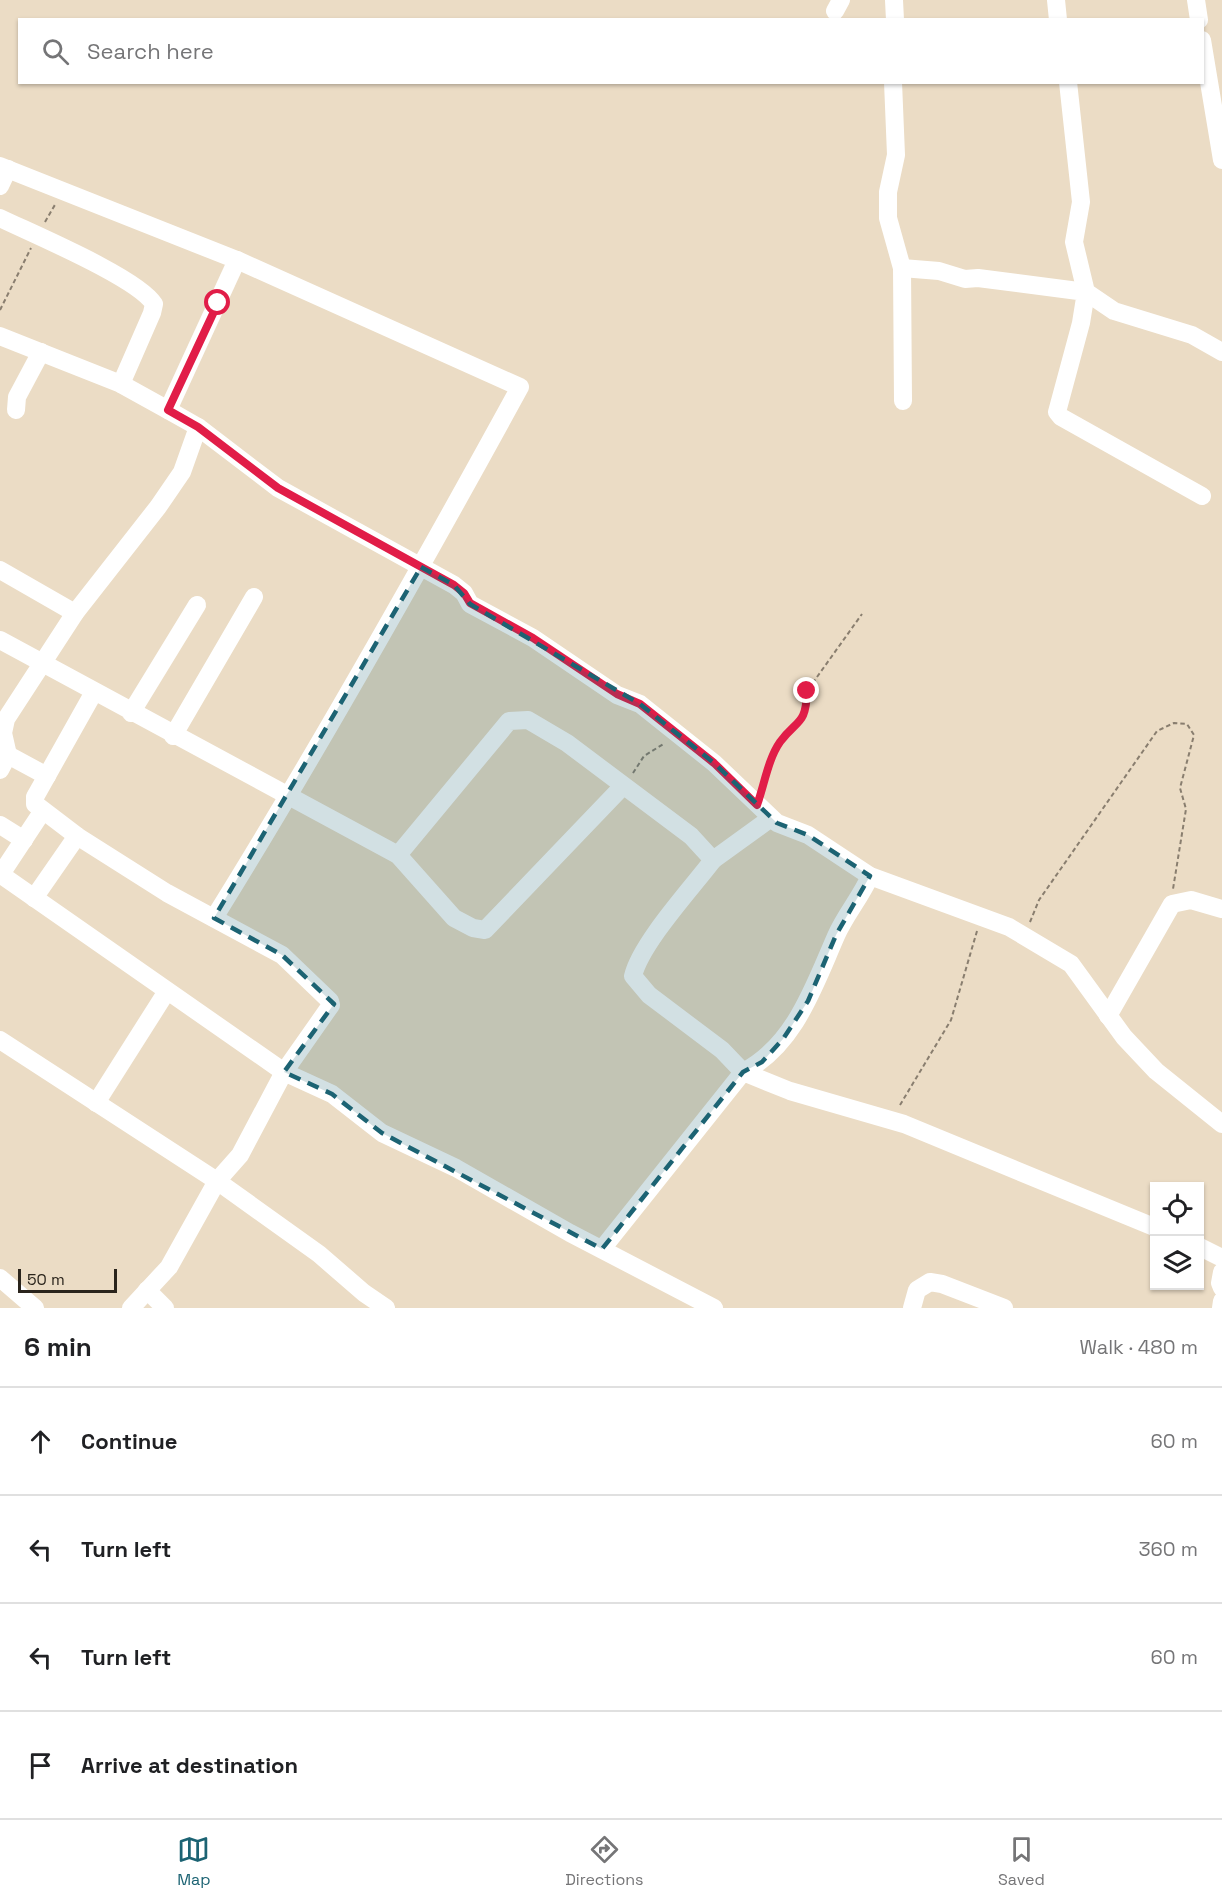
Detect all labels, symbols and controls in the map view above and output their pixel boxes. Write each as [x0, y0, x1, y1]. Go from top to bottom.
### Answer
search box [18, 18, 1204, 84]
icon: search [39, 35, 72, 68]
text: Search here [87, 37, 214, 65]
route start [204, 289, 230, 315]
route end [793, 677, 819, 703]
map controls [1150, 1182, 1204, 1290]
button: locate [1150, 1182, 1204, 1236]
button: layers [1150, 1236, 1204, 1290]
scale bar [18, 1266, 117, 1294]
text: 50 m [27, 1269, 65, 1290]
text: 6 min [24, 1330, 92, 1364]
text: Walk · 480 m [1079, 1334, 1198, 1360]
icon: ahead [24, 1425, 57, 1458]
text: Continue [81, 1427, 177, 1455]
text: 60 m [1151, 1428, 1198, 1454]
icon: left [24, 1533, 57, 1566]
text: Turn left [81, 1535, 171, 1563]
text: 360 m [1139, 1536, 1198, 1562]
icon: left [24, 1641, 57, 1674]
text: Turn left [81, 1643, 171, 1671]
text: 60 m [1151, 1644, 1198, 1670]
icon: arrive [24, 1749, 57, 1782]
text: Arrive at destination [81, 1751, 298, 1779]
tab: Map [177, 1833, 211, 1890]
tab: Directions [565, 1833, 644, 1890]
tab: Saved [998, 1833, 1045, 1890]

